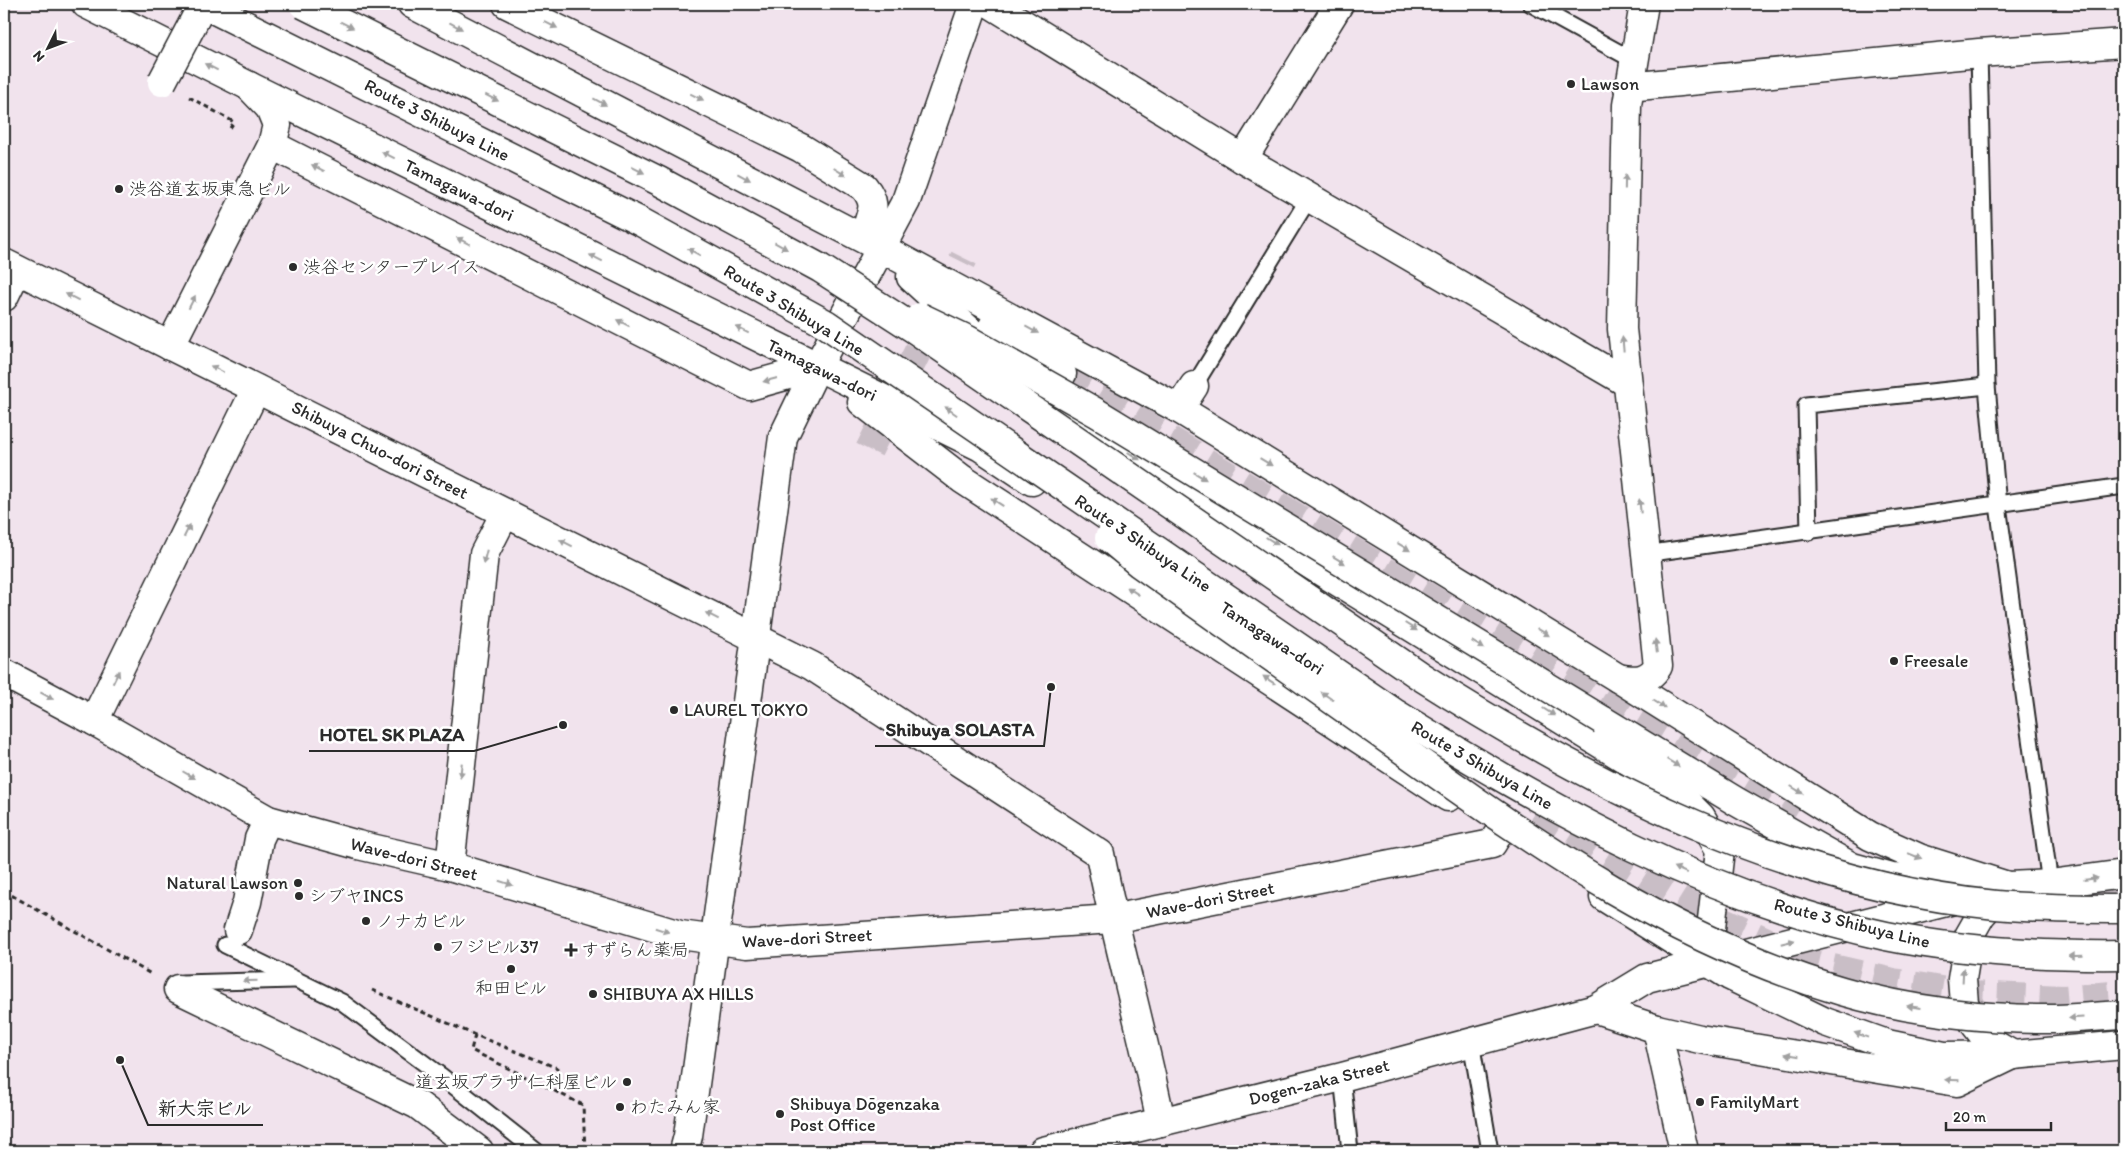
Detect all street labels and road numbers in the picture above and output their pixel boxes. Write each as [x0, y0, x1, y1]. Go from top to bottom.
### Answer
street label: Route 3 Shibuya Line [361, 74, 513, 166]
street label: Tamagawa-dori [400, 154, 518, 226]
street label: Route 3 Shibuya Line [720, 259, 868, 361]
street label: Tamagawa-dori [763, 334, 881, 406]
street label: Shibuya Chuo-dori Street [288, 396, 472, 504]
street label: Route 3 Shibuya Line [1071, 489, 1215, 597]
street label: Tamagawa-dori [1216, 596, 1328, 680]
street label: Route 3 Shibuya Line [1407, 715, 1557, 815]
street label: Wave-dori Street [348, 833, 480, 885]
street label: Wave-dori Street [1144, 877, 1276, 923]
street label: Route 3 Shibuya Line [1772, 893, 1932, 953]
street label: Wave-dori Street [741, 924, 873, 952]
street label: Dogen-zaka Street [1246, 1054, 1392, 1110]

